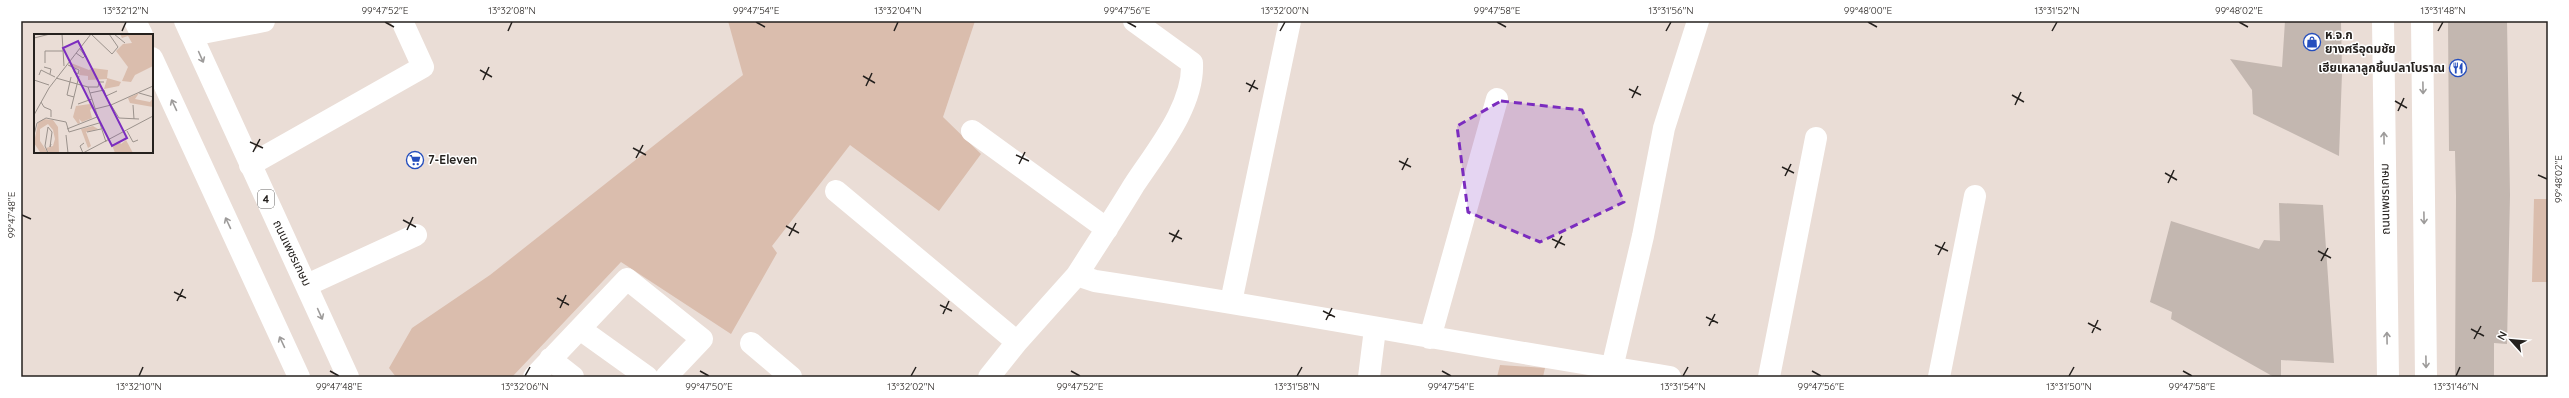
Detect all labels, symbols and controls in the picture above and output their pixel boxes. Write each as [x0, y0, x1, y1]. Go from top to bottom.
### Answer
text: 13°32'12"N [103, 4, 149, 17]
text: 99°47'52"E [361, 4, 409, 17]
text: 13°32'08"N [488, 4, 536, 17]
text: 99°47'54"E [733, 4, 780, 17]
text: 13°32'04"N [874, 4, 922, 17]
text: 99°47'56"E [1104, 4, 1151, 17]
text: 13°32'00"N [1261, 4, 1309, 17]
text: 99°47'58"E [1474, 4, 1521, 17]
text: 13°31'56"N [1648, 4, 1694, 17]
text: 99°48'00"E [1844, 4, 1893, 17]
text: 13°31'52"N [2034, 4, 2080, 17]
text: 99°48'02"E [2215, 4, 2263, 17]
text: 13°31'48"N [2421, 4, 2465, 17]
place label: ห.จ.ก ยางศรีอุดมชัย [2325, 27, 2396, 56]
shop icon: ห.จ.ก ยางศรีอุดมชัย [2302, 32, 2322, 52]
inset map [34, 34, 153, 153]
one-way arrow [198, 50, 205, 62]
restaurant icon: เฮียเหลาลูกชิ้นปลาโบราณ [2448, 58, 2468, 78]
place label: เฮียเหลาลูกชิ้นปลาโบราณ [2318, 60, 2445, 76]
one-way arrow [2419, 81, 2427, 94]
one-way arrow [170, 100, 177, 112]
one-way arrow [2381, 132, 2388, 145]
supermarket icon: 7-Eleven [405, 150, 425, 170]
place label: 7-Eleven [428, 152, 477, 167]
text: 99°48'02"E [2552, 155, 2565, 203]
street label: ถนนเพชรเกษม [2376, 163, 2393, 235]
road number: 4 [258, 190, 274, 208]
text: 99°47'48"E [5, 191, 18, 238]
one-way arrow [2420, 211, 2428, 224]
street label: ถนนเพชรเกษม [270, 217, 315, 288]
one-way arrow [224, 218, 231, 230]
one-way arrow [317, 308, 324, 320]
north arrow [2491, 320, 2531, 360]
text: N [2494, 329, 2510, 342]
one-way arrow [2383, 332, 2391, 345]
one-way arrow [278, 336, 285, 348]
one-way arrow [2422, 355, 2430, 368]
text: 13°32'10"N [116, 380, 162, 393]
text: 99°47'48"E [316, 380, 363, 393]
text: 13°32'06"N [501, 380, 549, 393]
text: 99°47'50"E [685, 380, 733, 393]
text: 13°32'02"N [887, 380, 935, 393]
text: 99°47'52"E [1056, 380, 1104, 393]
text: 13°31'58"N [1274, 380, 1320, 393]
text: 99°47'54"E [1428, 380, 1475, 393]
text: 13°31'54"N [1661, 380, 1705, 393]
text: 99°47'56"E [1798, 380, 1845, 393]
text: 13°31'50"N [2046, 380, 2092, 393]
text: 99°47'58"E [2169, 380, 2216, 393]
text: 13°31'46"N [2434, 380, 2478, 393]

